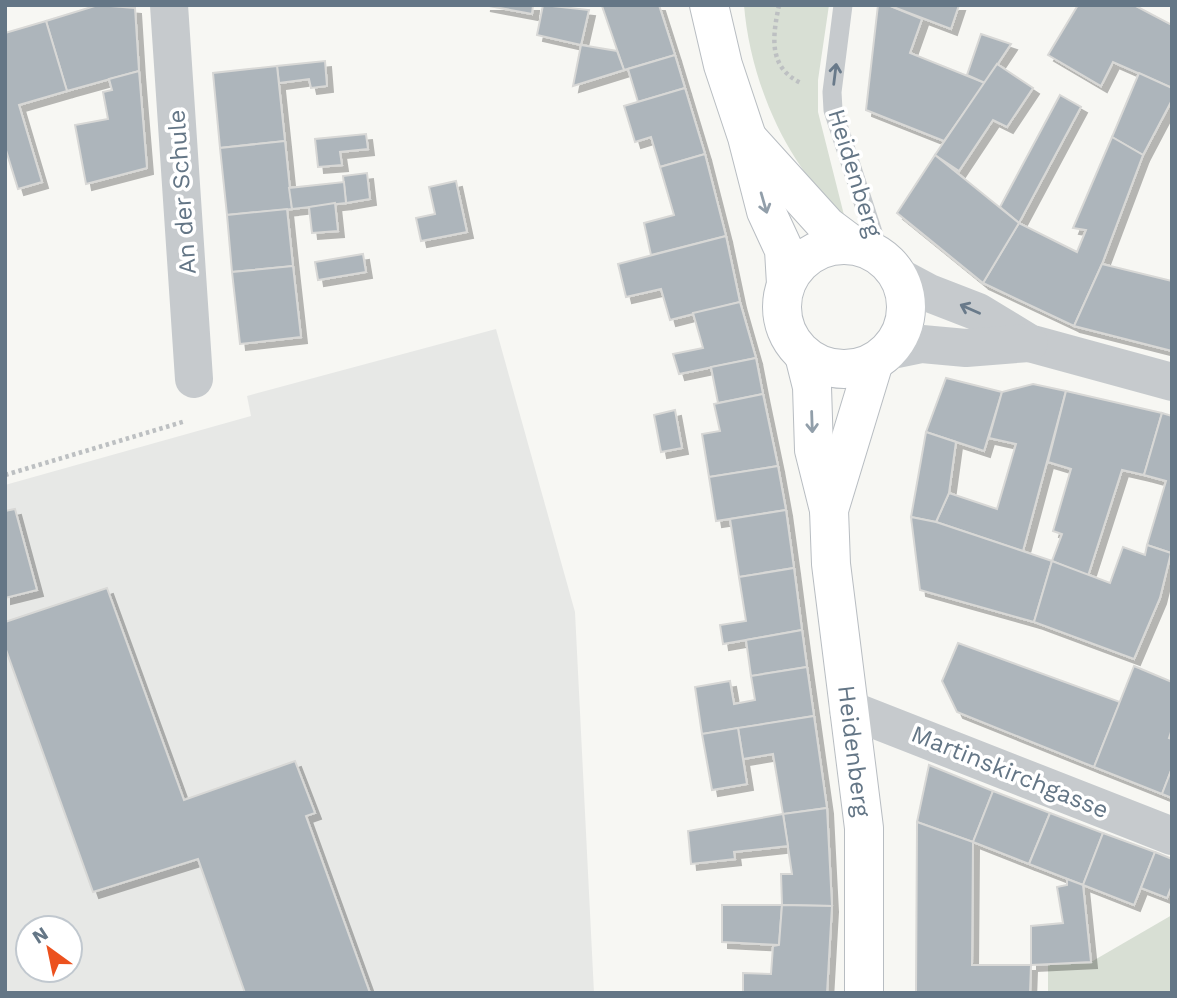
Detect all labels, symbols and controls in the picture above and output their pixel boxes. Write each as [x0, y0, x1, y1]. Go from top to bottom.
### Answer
one-way arrow [828, 63, 841, 86]
street label: Heidenberg [822, 106, 888, 241]
street label: An der Schule [162, 109, 202, 275]
one-way arrow [759, 192, 772, 214]
one-way arrow [960, 302, 982, 315]
one-way arrow [806, 410, 819, 433]
street label: Heidenberg [832, 684, 876, 819]
street label: Martinskirchgasse [907, 720, 1113, 824]
north arrow [14, 914, 84, 984]
text: N [28, 922, 52, 949]

